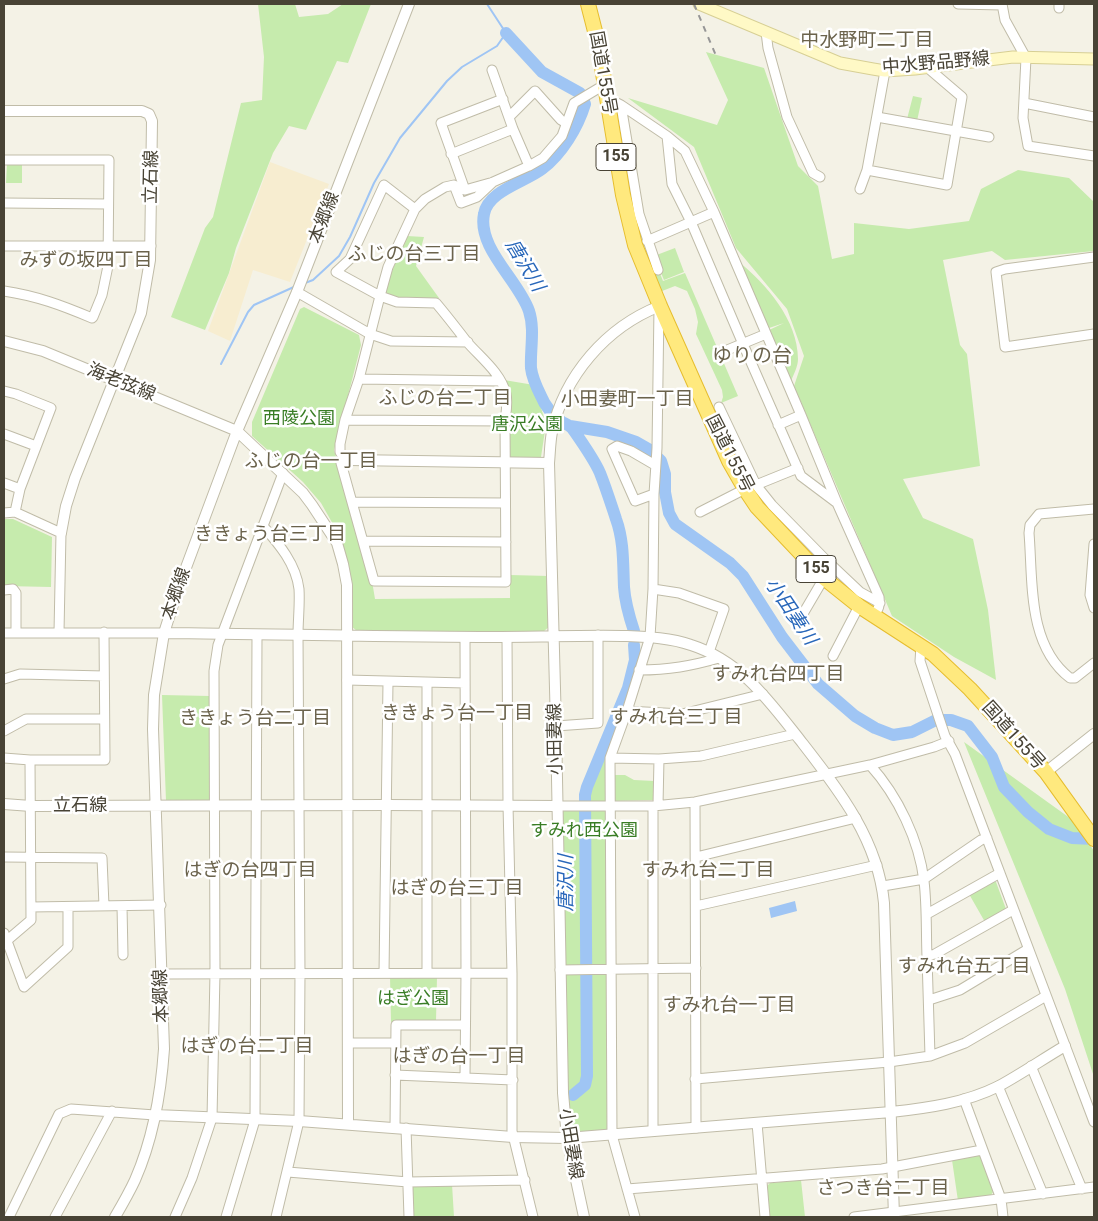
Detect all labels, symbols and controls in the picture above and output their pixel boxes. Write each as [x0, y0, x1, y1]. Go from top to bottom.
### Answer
street label: 国道155号 [584, 30, 620, 116]
district label: 中水野町二丁目 [801, 30, 933, 52]
street label: 中水野品野線 [881, 49, 991, 79]
road number: 155 [596, 144, 636, 170]
street label: 立石線 [141, 150, 163, 204]
street label: 本郷線 [305, 189, 345, 247]
water label: 唐沢川 [500, 236, 548, 296]
district label: ふじの台三丁目 [348, 244, 480, 266]
district label: みずの坂四丁目 [20, 250, 152, 272]
district label: ゆりの台 [712, 345, 792, 369]
street label: 海老弦線 [84, 360, 158, 406]
district label: ふじの台二丁目 [379, 388, 511, 410]
district label: 小田妻町一丁目 [561, 389, 693, 411]
park label: 西陵公園 [263, 408, 335, 430]
street label: 国道155号 [700, 412, 758, 496]
park label: 唐沢公園 [491, 414, 563, 436]
district label: ふじの台一丁目 [245, 451, 377, 473]
district label: ききょう台三丁目 [194, 524, 346, 546]
road number: 155 [796, 556, 836, 582]
street label: 本郷線 [158, 565, 196, 623]
water label: 小田妻川 [759, 574, 821, 650]
district label: すみれ台四丁目 [712, 664, 844, 686]
street label: 国道155号 [977, 697, 1049, 775]
district label: ききょう台一丁目 [381, 703, 533, 725]
street label: 小田妻線 [545, 703, 567, 775]
district label: すみれ台三丁目 [610, 707, 742, 729]
district label: ききょう台二丁目 [179, 708, 331, 730]
street label: 立石線 [53, 795, 107, 817]
park label: すみれ西公園 [530, 820, 638, 842]
water label: 唐沢川 [556, 855, 578, 911]
district label: はぎの台四丁目 [184, 860, 316, 882]
district label: すみれ台二丁目 [642, 860, 774, 882]
district label: はぎの台三丁目 [391, 878, 523, 900]
district label: すみれ台五丁目 [898, 956, 1030, 978]
street label: 本郷線 [150, 969, 174, 1023]
park label: はぎ公園 [377, 988, 449, 1010]
district label: すみれ台一丁目 [663, 995, 795, 1017]
district label: はぎの台二丁目 [181, 1036, 313, 1058]
district label: はぎの台一丁目 [393, 1046, 525, 1068]
street label: 小田妻線 [554, 1107, 586, 1181]
district label: さつき台二丁目 [817, 1178, 949, 1200]

